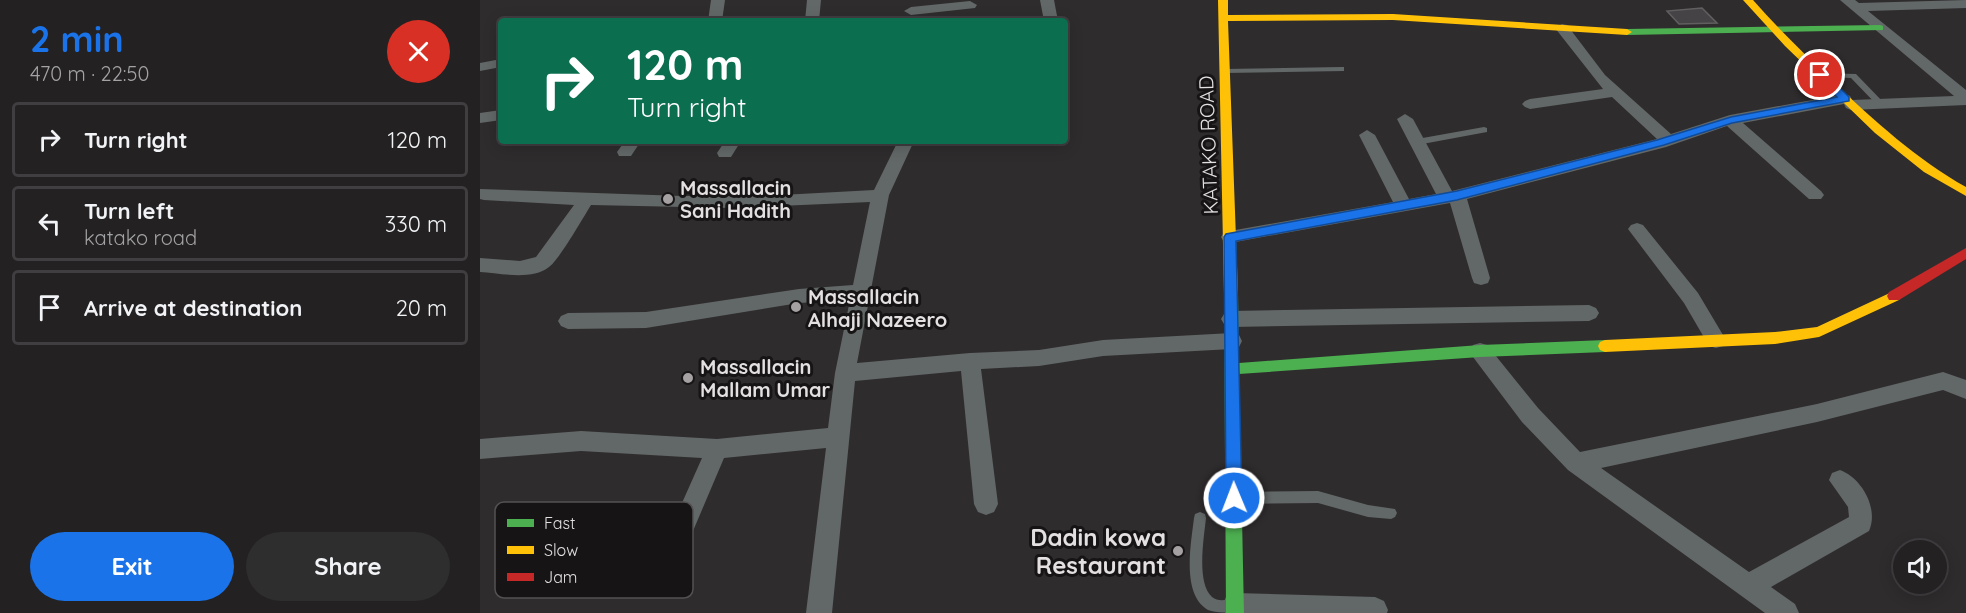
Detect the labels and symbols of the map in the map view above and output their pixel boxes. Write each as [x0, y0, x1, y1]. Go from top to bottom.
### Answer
pin [1794, 49, 1845, 100]
street label: KATAKO ROAD [1193, 75, 1223, 215]
place label: Massallacin Sani Hadith [680, 175, 791, 223]
marker: Massallacin Sani Hadith [661, 192, 675, 206]
place label: Massallacin Alhaji Nazeero [808, 284, 947, 332]
marker: Massallacin Alhaji Nazeero [789, 300, 803, 314]
place label: Massallacin Mallam Umar [700, 354, 830, 402]
marker: Massallacin Mallam Umar [681, 371, 695, 385]
position arrow [1202, 466, 1266, 530]
legend [495, 502, 693, 598]
text: Fast [544, 513, 575, 533]
place label: Dadin kowa Restaurant [1030, 522, 1166, 580]
text: Slow [544, 540, 578, 560]
marker: Dadin kowa Restaurant [1171, 544, 1185, 558]
text: Jam [544, 567, 577, 587]

